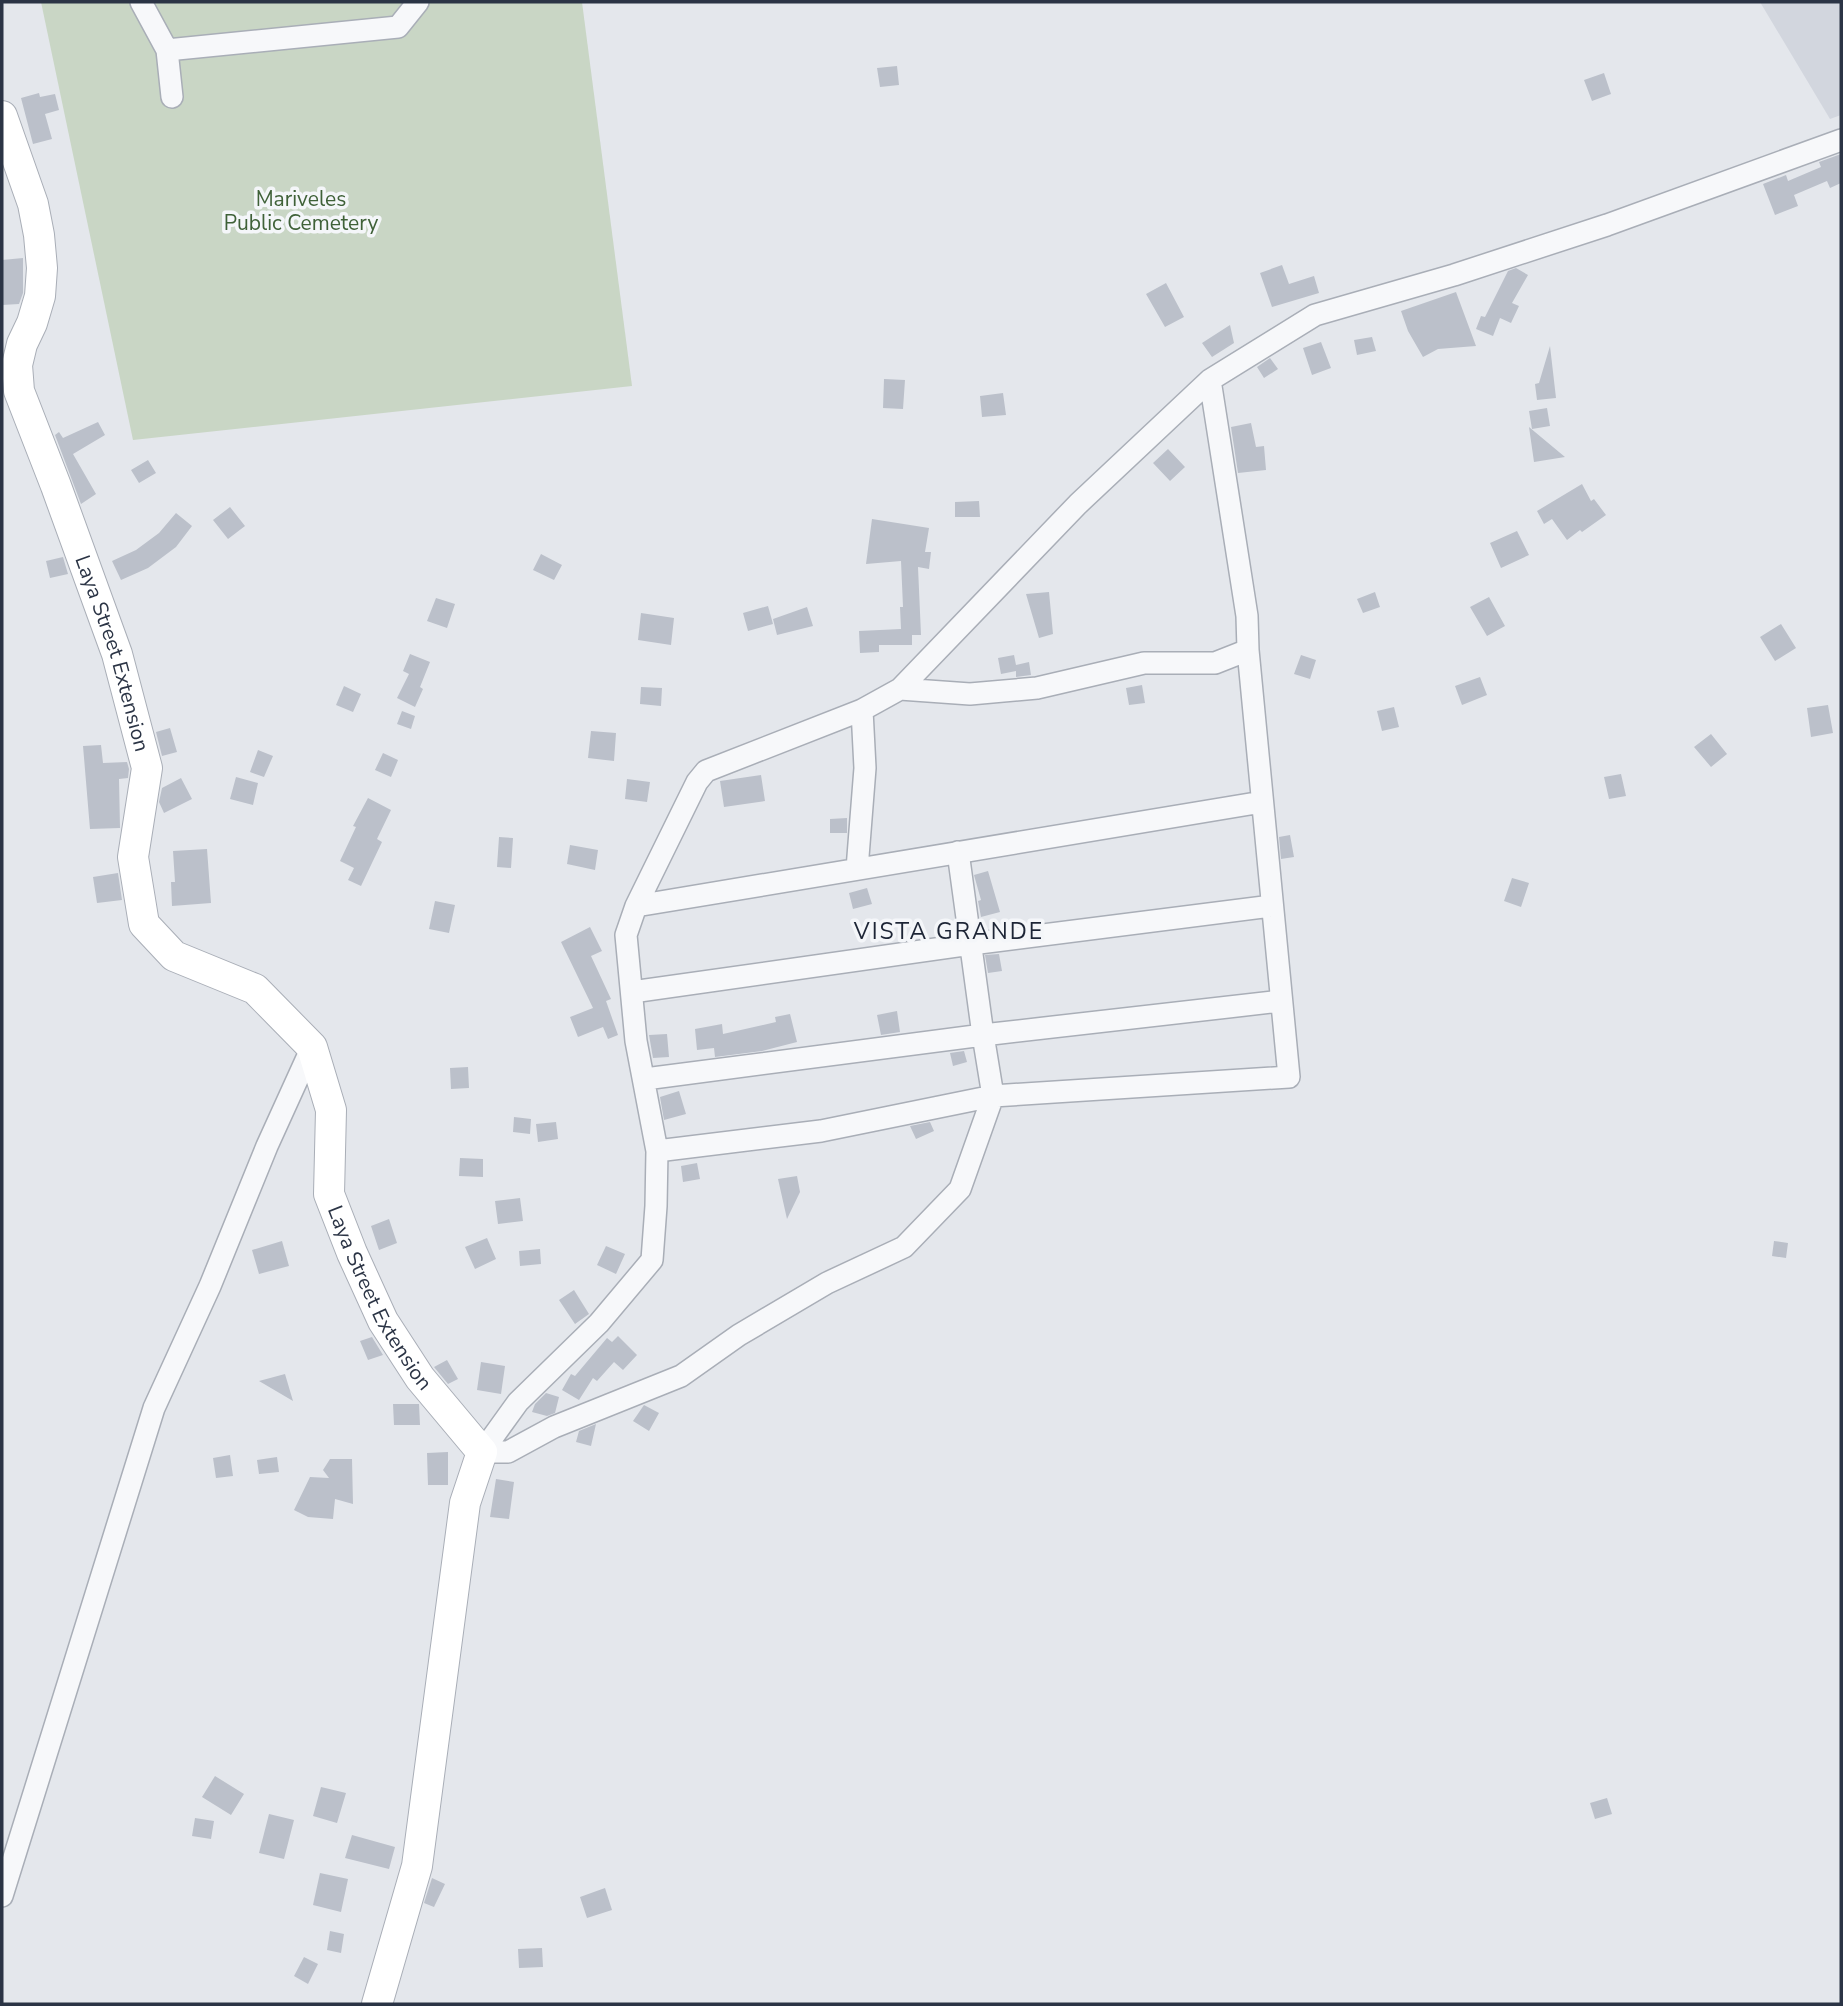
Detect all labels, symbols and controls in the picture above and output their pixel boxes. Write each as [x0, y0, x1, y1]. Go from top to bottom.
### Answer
park label: Mariveles Public Cemetery [224, 185, 378, 237]
street label: Laya Street Extension [68, 551, 156, 755]
district label: VISTA GRANDE [853, 916, 1044, 947]
street label: Laya Street Extension [321, 1201, 438, 1396]

